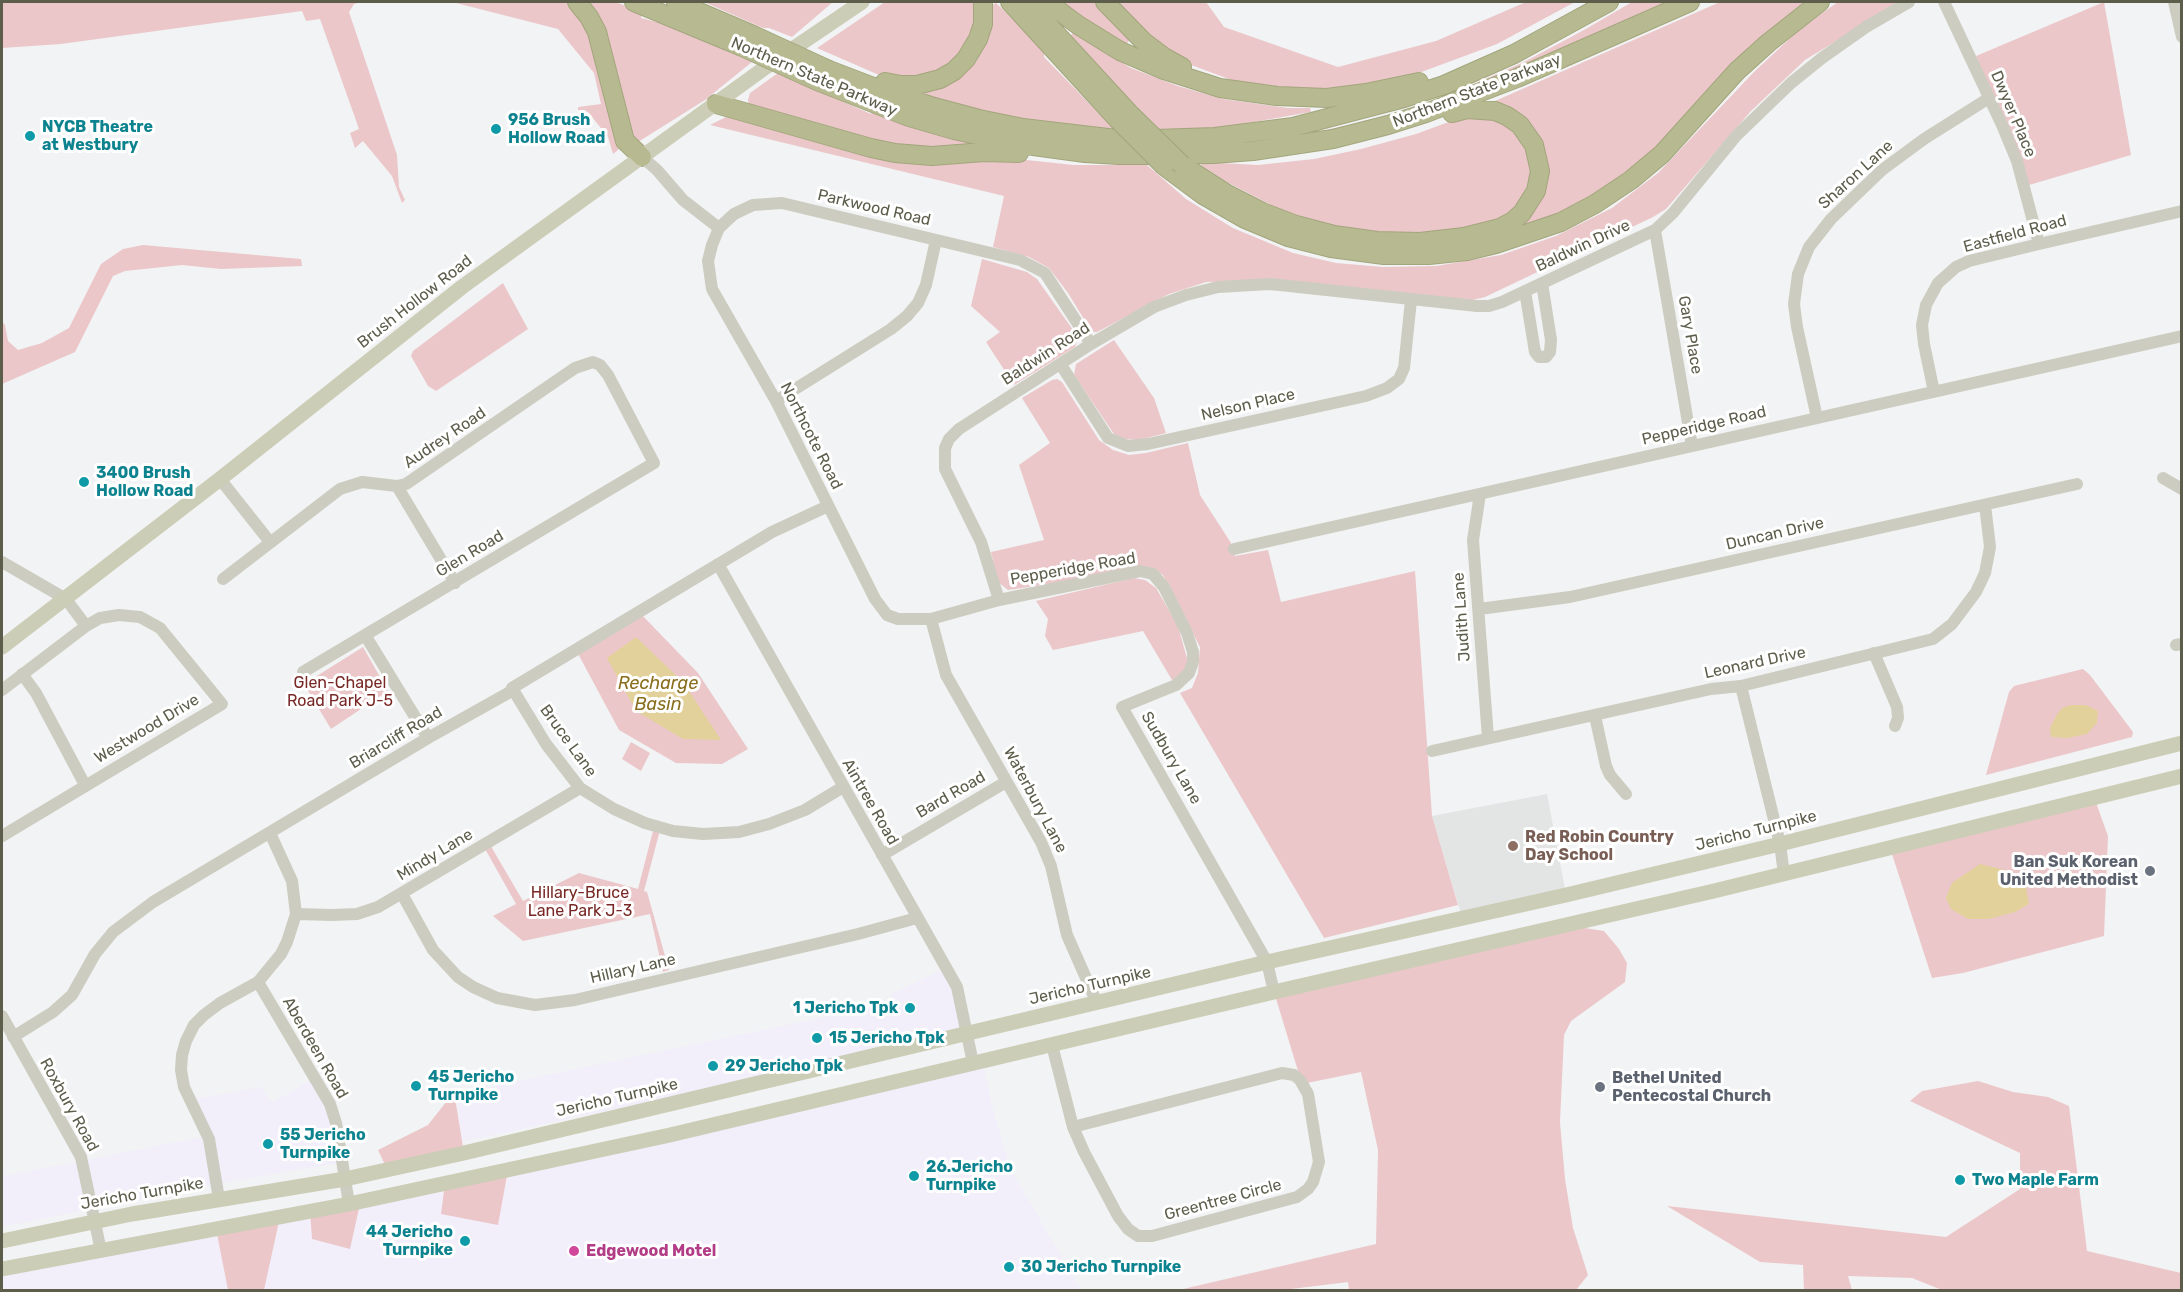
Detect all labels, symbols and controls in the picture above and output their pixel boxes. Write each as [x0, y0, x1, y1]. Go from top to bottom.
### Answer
street label: Northern State Parkway [728, 33, 900, 121]
street label: Northern State Parkway [1390, 50, 1564, 132]
street label: Dwyer Place [1986, 68, 2040, 160]
place label: 956 Brush Hollow Road [508, 110, 605, 148]
place label: NYCB Theatre at Westbury [42, 117, 153, 155]
marker: 956 Brush Hollow Road [489, 122, 503, 136]
marker: NYCB Theatre at Westbury [23, 129, 37, 143]
street label: Sharon Lane [1815, 137, 1897, 213]
street label: Parkwood Road [816, 186, 932, 230]
street label: Eastfield Road [1961, 211, 2069, 257]
street label: Baldwin Drive [1533, 216, 1633, 276]
street label: Brush Hollow Road [354, 251, 476, 353]
street label: Gary Place [1674, 294, 1706, 376]
street label: Baldwin Road [998, 318, 1094, 390]
street label: Northcote Road [776, 379, 846, 493]
street label: Nelson Place [1199, 385, 1297, 425]
street label: Pepperidge Road [1640, 402, 1768, 450]
street label: Audrey Road [400, 403, 490, 473]
place label: 3400 Brush Hollow Road [96, 463, 193, 501]
marker: 3400 Brush Hollow Road [77, 475, 91, 489]
street label: Duncan Drive [1724, 513, 1826, 555]
street label: Glen Road [433, 526, 507, 582]
street label: Pepperidge Road [1009, 549, 1137, 589]
street label: Judith Lane [1449, 572, 1475, 662]
street label: Leonard Drive [1702, 643, 1808, 683]
park label: Glen-Chapel Road Park J-5 [287, 673, 393, 711]
water label: Recharge Basin [618, 673, 698, 716]
street label: Westwood Drive [91, 690, 203, 768]
street label: Bruce Lane [535, 701, 601, 781]
street label: Briarcliff Road [346, 703, 446, 773]
street label: Sudbury Lane [1137, 708, 1205, 808]
street label: Waterbury Lane [999, 744, 1071, 856]
street label: Aintree Road [838, 756, 902, 848]
street label: Bard Road [913, 767, 989, 823]
street label: Jericho Turnpike [1693, 807, 1819, 855]
street label: Mindy Lane [394, 825, 476, 885]
place label: Red Robin Country Day School [1525, 827, 1674, 865]
marker: Red Robin Country Day School [1506, 839, 1520, 853]
place label: Ban Suk Korean United Methodist [2000, 852, 2138, 890]
marker: Ban Suk Korean United Methodist [2143, 864, 2157, 878]
park label: Hillary-Bruce Lane Park J-3 [528, 883, 632, 921]
street label: Hillary Lane [588, 950, 678, 988]
street label: Jericho Turnpike [1027, 963, 1153, 1009]
street label: Aberdeen Road [278, 994, 352, 1102]
place label: 1 Jericho Tpk [793, 998, 898, 1018]
marker: 1 Jericho Tpk [903, 1001, 917, 1015]
place label: 15 Jericho Tpk [829, 1028, 945, 1048]
marker: 15 Jericho Tpk [810, 1031, 824, 1045]
street label: Roxbury Road [35, 1055, 103, 1155]
place label: 29 Jericho Tpk [725, 1056, 843, 1076]
marker: 29 Jericho Tpk [706, 1059, 720, 1073]
place label: 45 Jericho Turnpike [428, 1067, 514, 1105]
place label: Bethel United Pentecostal Church [1612, 1068, 1771, 1106]
street label: Jericho Turnpike [554, 1075, 680, 1121]
marker: 45 Jericho Turnpike [409, 1079, 423, 1093]
marker: Bethel United Pentecostal Church [1593, 1080, 1607, 1094]
place label: 55 Jericho Turnpike [280, 1125, 366, 1163]
marker: 55 Jericho Turnpike [261, 1137, 275, 1151]
place label: 26.Jericho Turnpike [926, 1157, 1013, 1195]
marker: 26.Jericho Turnpike [907, 1169, 921, 1183]
place label: Two Maple Farm [1972, 1170, 2099, 1190]
marker: Two Maple Farm [1953, 1173, 1967, 1187]
street label: Jericho Turnpike [79, 1174, 205, 1214]
street label: Greentree Circle [1162, 1175, 1284, 1225]
place label: 44 Jericho Turnpike [366, 1222, 453, 1260]
marker: 44 Jericho Turnpike [458, 1234, 472, 1248]
place label: Edgewood Motel [586, 1241, 716, 1261]
marker: Edgewood Motel [567, 1244, 581, 1258]
place label: 30 Jericho Turnpike [1021, 1257, 1181, 1277]
marker: 30 Jericho Turnpike [1002, 1260, 1016, 1274]

